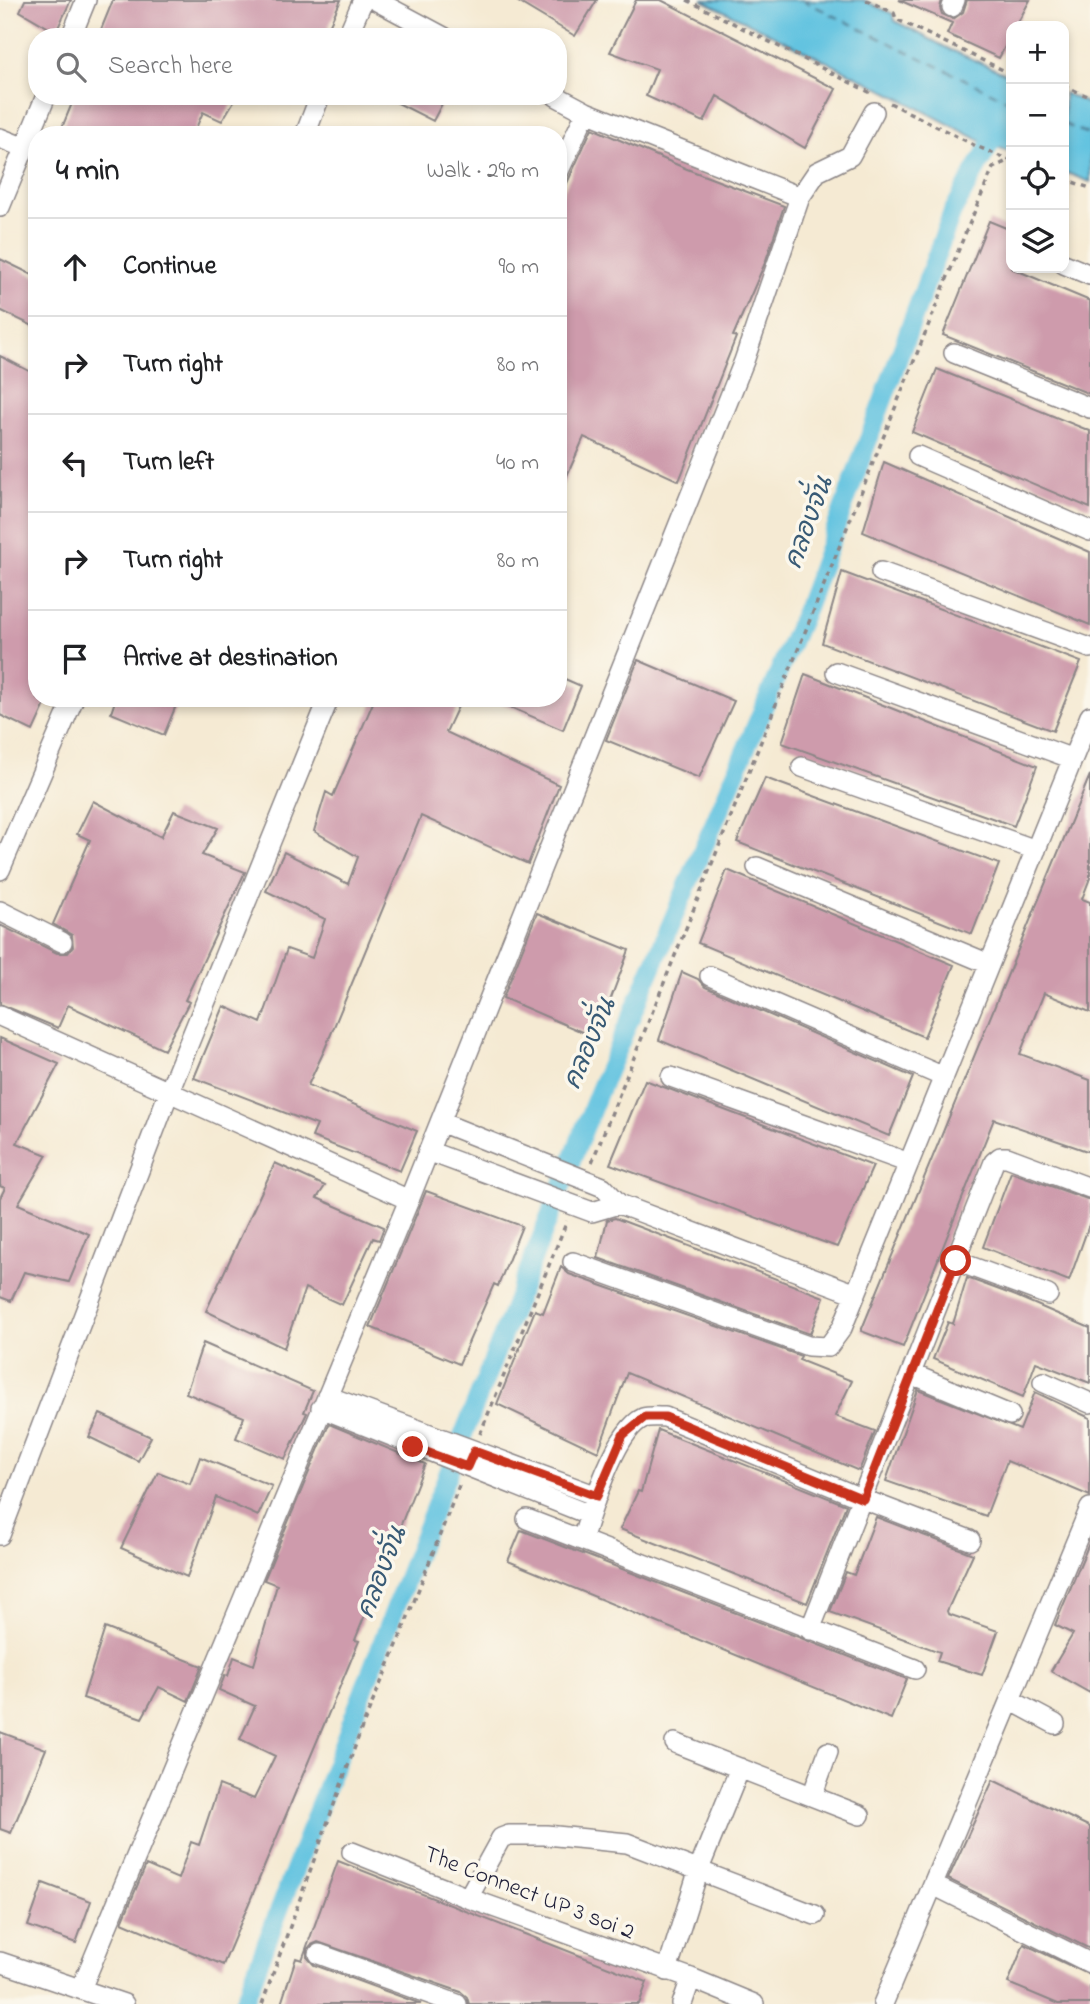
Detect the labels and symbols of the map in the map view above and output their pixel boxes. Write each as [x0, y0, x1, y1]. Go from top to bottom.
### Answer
water label: คลองจั่น [769, 469, 844, 575]
water label: คลองจั่น [548, 989, 627, 1096]
route start [940, 1245, 971, 1276]
route end [397, 1431, 428, 1462]
water label: คลองจั่น [342, 1519, 418, 1625]
street label: The Connect UP 3 soi 2 [419, 1838, 640, 1950]

